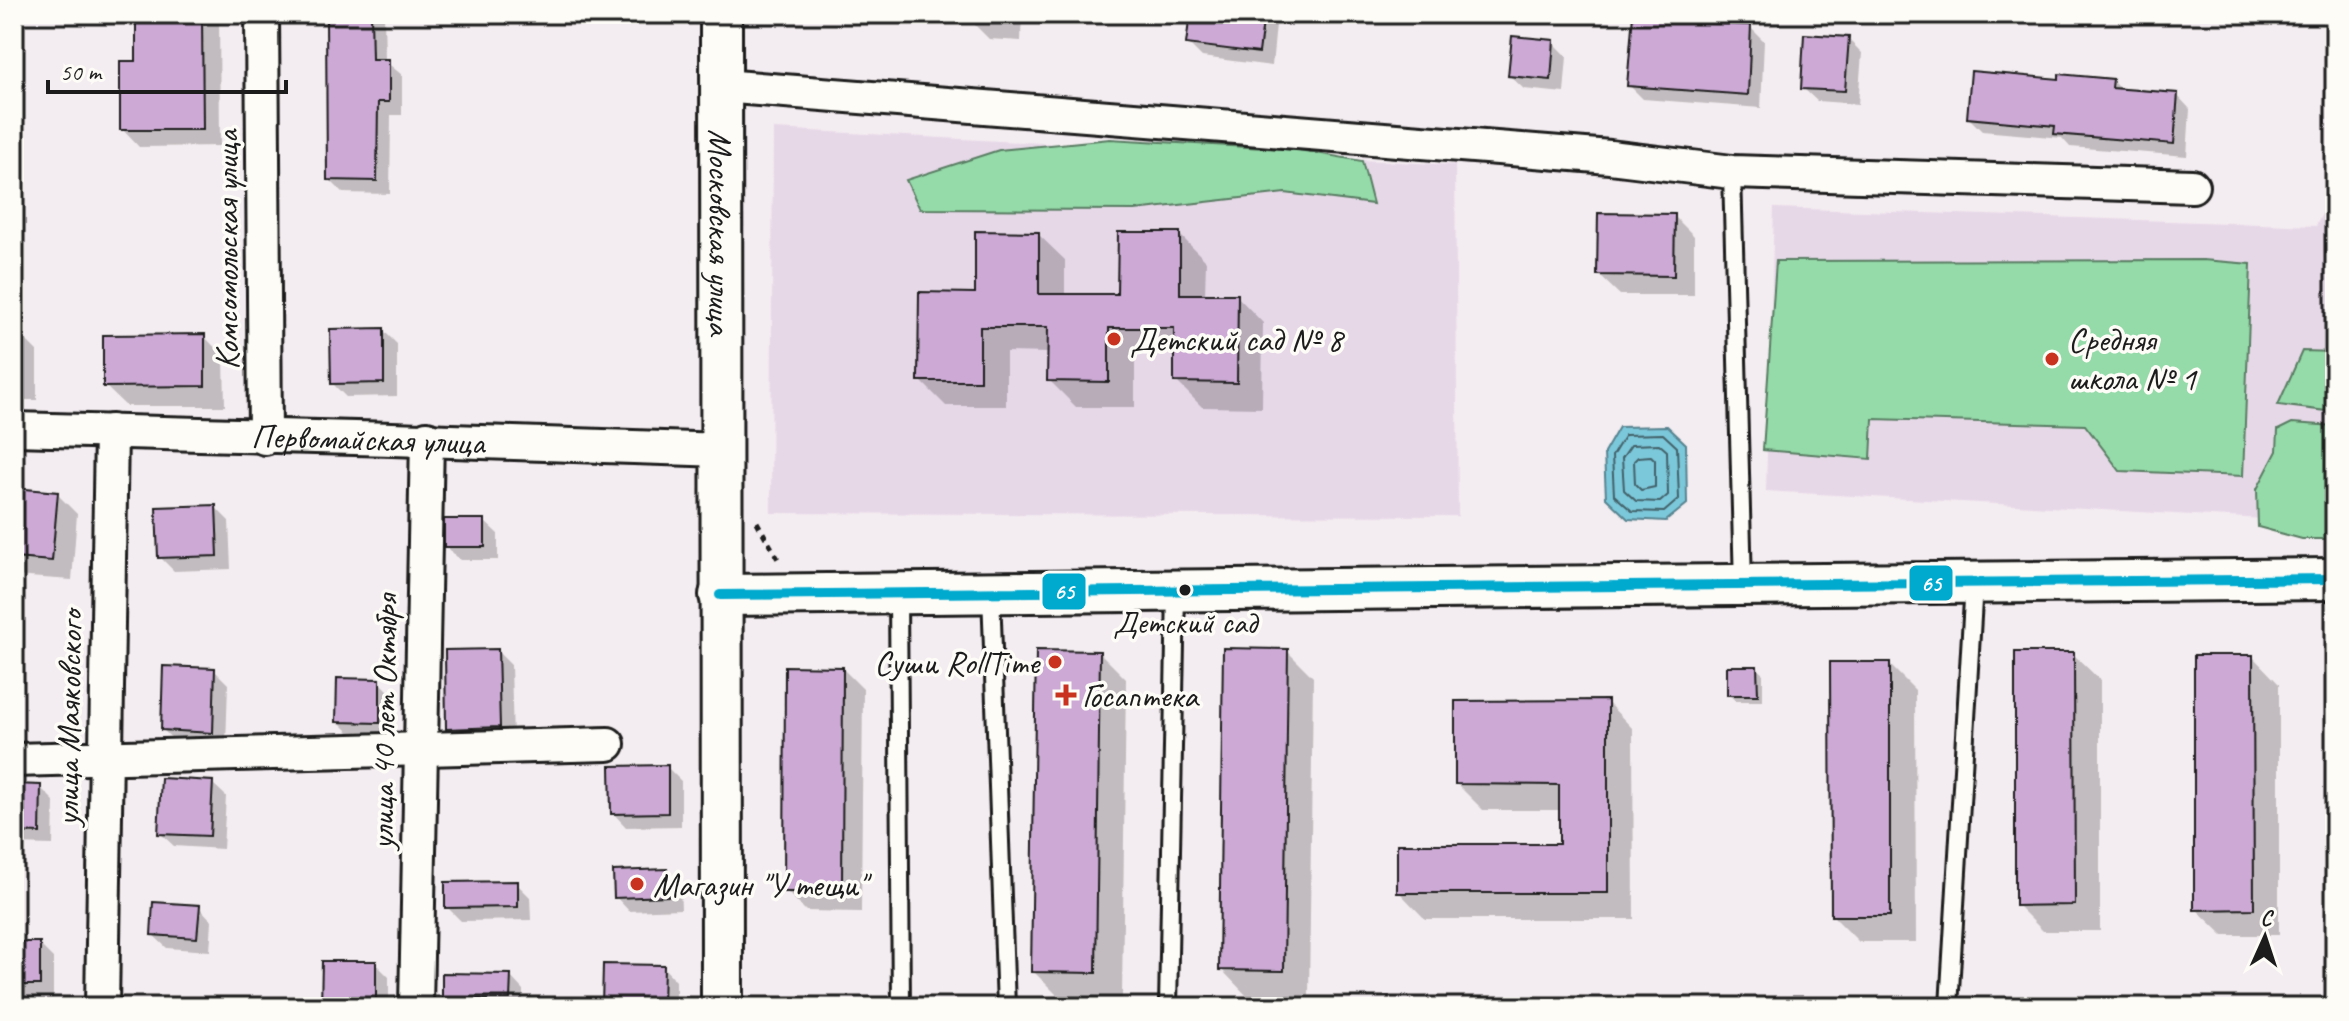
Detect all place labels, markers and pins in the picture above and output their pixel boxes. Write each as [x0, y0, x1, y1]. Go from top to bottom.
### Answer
place label: Детский сад № 8 [1130, 318, 1346, 361]
place label: Средняя школа № 1 [2068, 318, 2198, 400]
marker: Детский сад № 8 [1105, 330, 1123, 348]
marker: Средняя школа № 1 [2043, 350, 2061, 368]
marker: Детский сад [1177, 582, 1193, 598]
place label: Детский сад [1113, 602, 1260, 643]
place label: Суши RollTime [874, 641, 1041, 684]
marker: Суши RollTime [1046, 653, 1064, 671]
place label: Госаптека [1082, 674, 1200, 717]
marker: Госаптека [1057, 686, 1075, 704]
place label: Магазин "У тещи" [653, 863, 873, 906]
marker: Магазин "У тещи" [628, 875, 646, 893]

